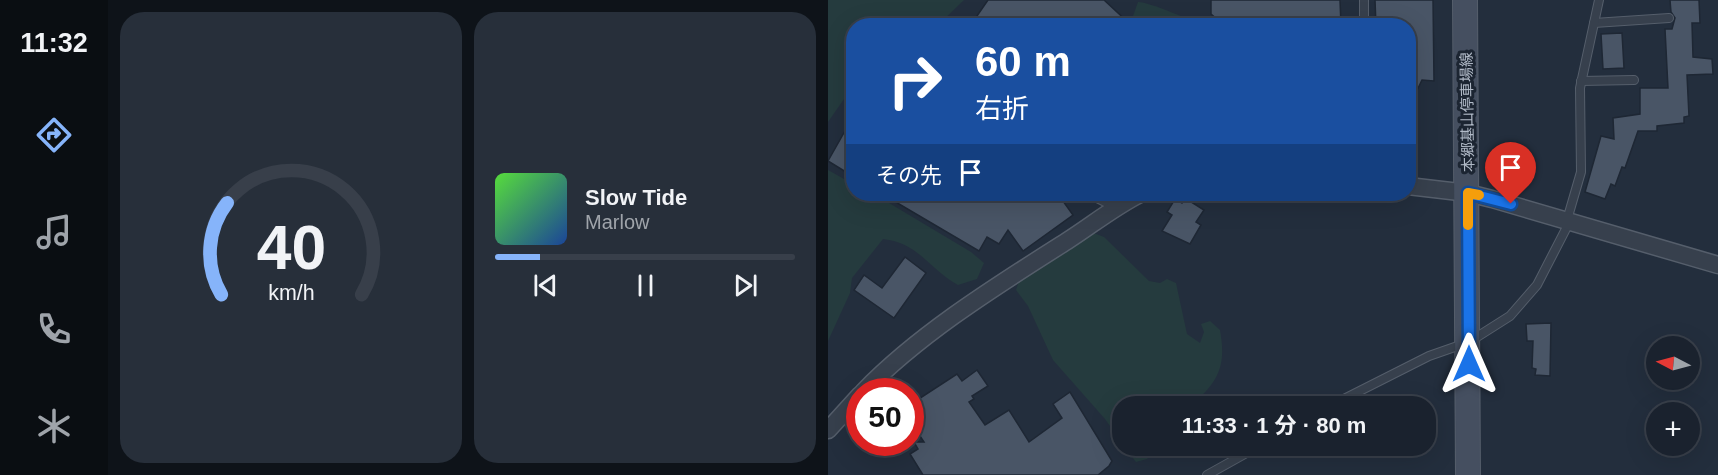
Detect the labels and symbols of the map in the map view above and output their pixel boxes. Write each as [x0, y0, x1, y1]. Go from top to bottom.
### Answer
street label: 本郷基山停車場線 [1457, 52, 1477, 172]
pin [1485, 142, 1536, 204]
position arrow [1437, 332, 1501, 396]
north arrow [1646, 336, 1700, 390]
speed limit sign: 50 [846, 378, 924, 456]

